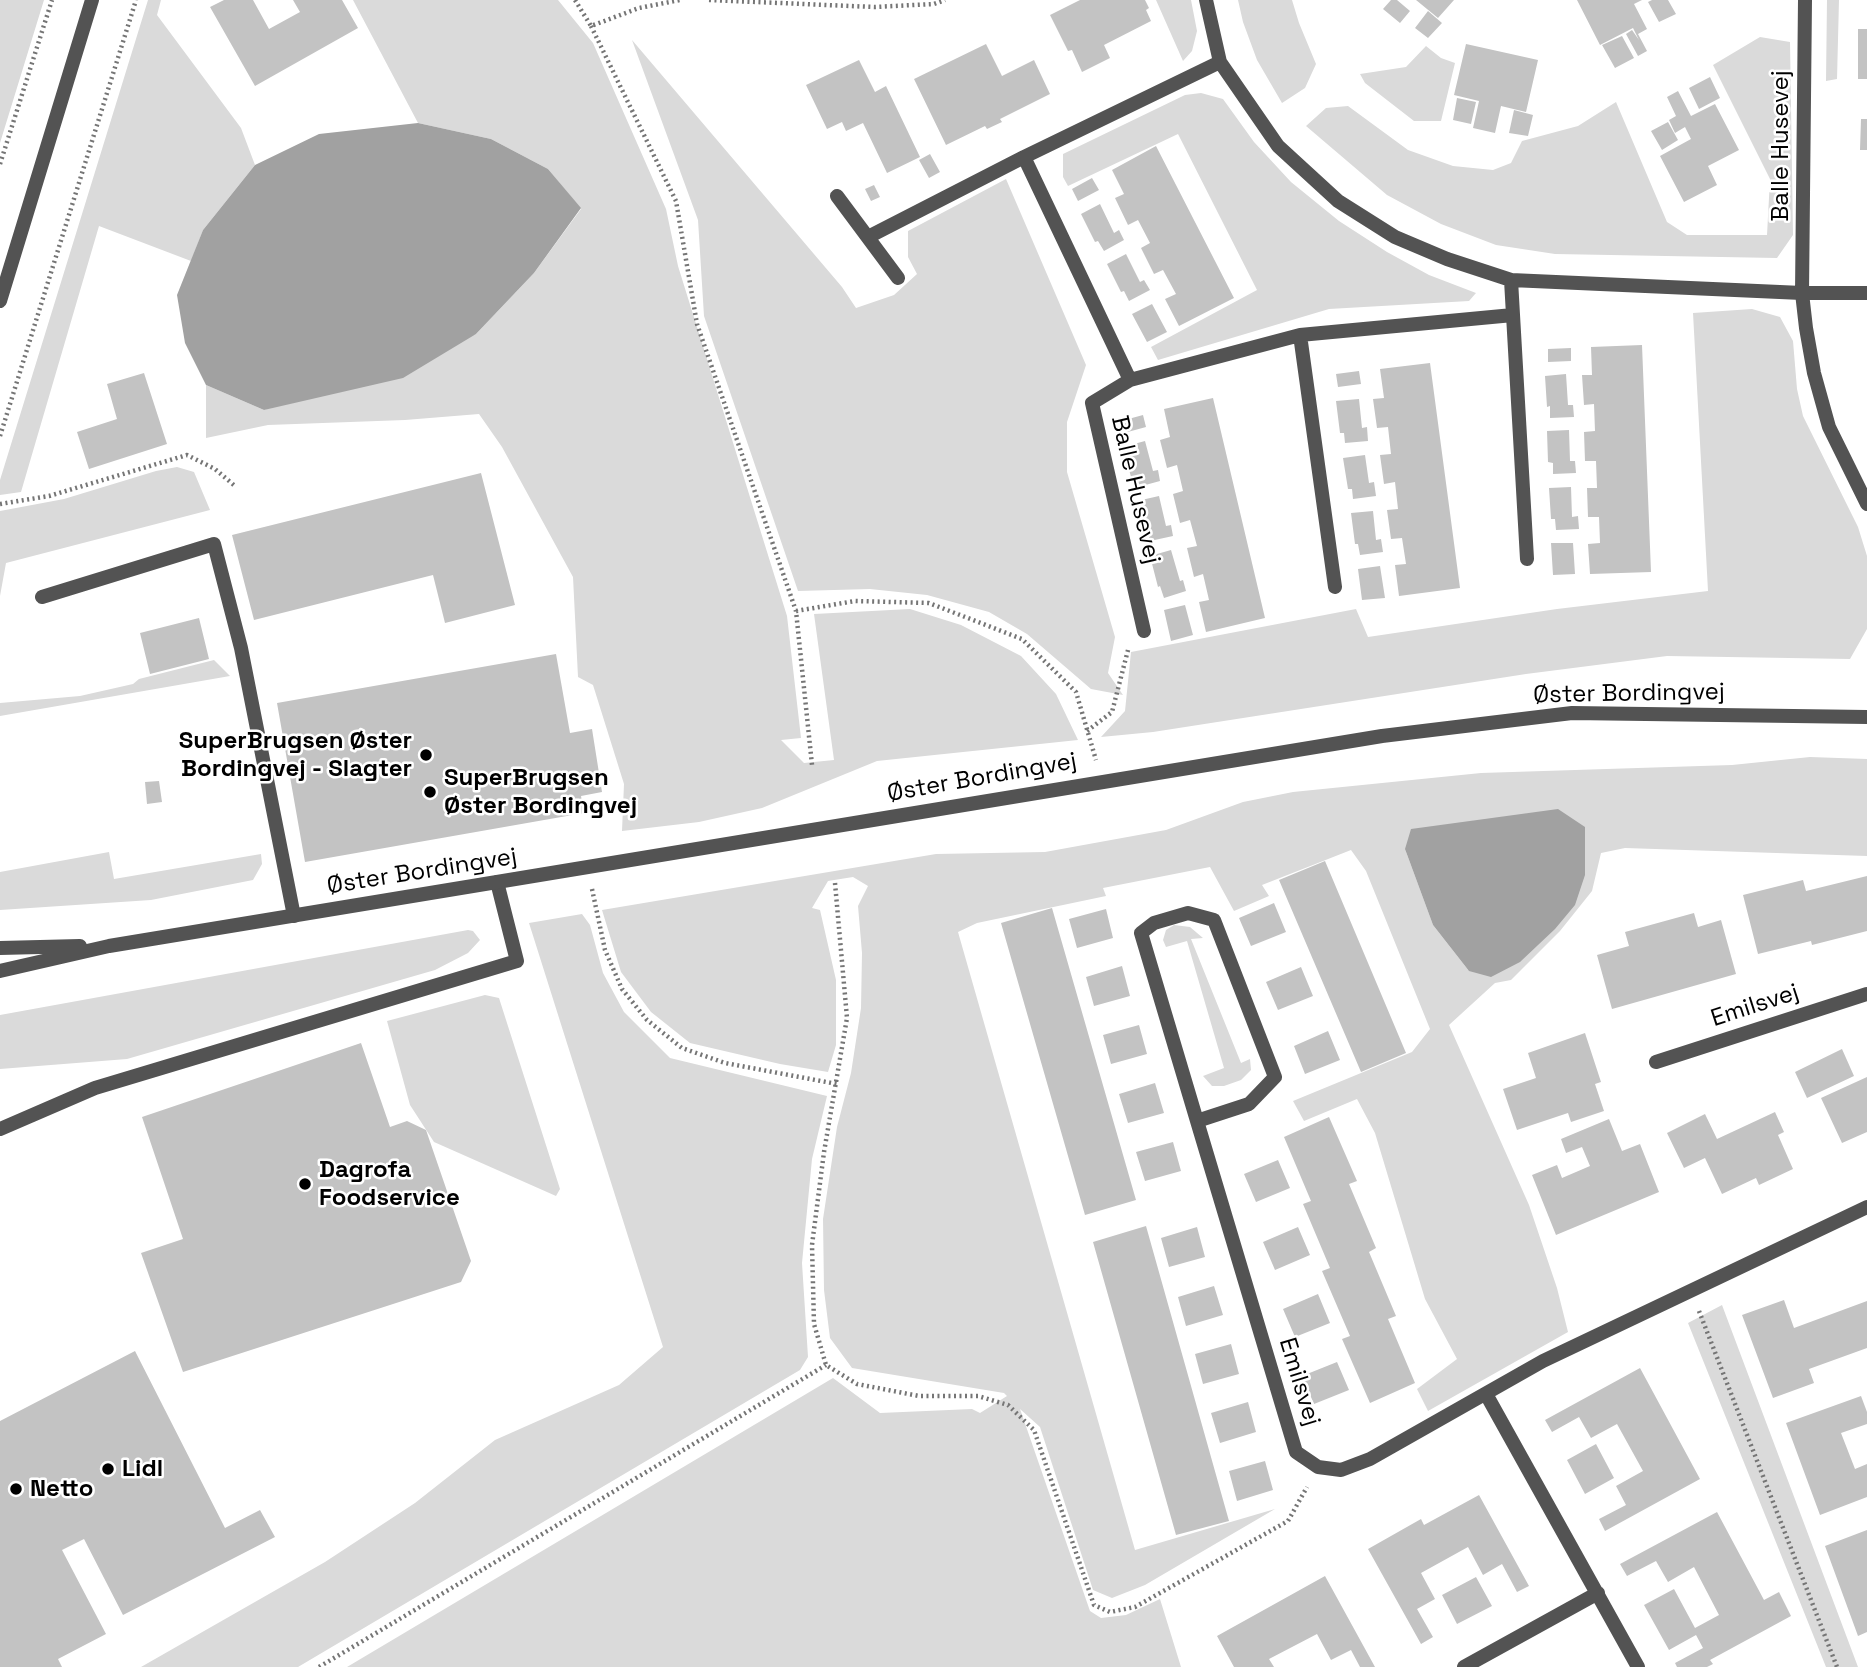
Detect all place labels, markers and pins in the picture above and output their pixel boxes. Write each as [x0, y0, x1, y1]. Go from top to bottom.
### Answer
place label: SuperBrugsen Øster Bordingvej - Slagter [179, 727, 412, 783]
marker: SuperBrugsen Øster Bordingvej - Slagter [418, 747, 434, 763]
place label: SuperBrugsen Øster Bordingvej [444, 764, 637, 820]
marker: SuperBrugsen Øster Bordingvej [422, 784, 438, 800]
place label: Dagrofa Foodservice [319, 1156, 460, 1212]
marker: Dagrofa Foodservice [297, 1176, 313, 1192]
place label: Lidl [122, 1455, 163, 1483]
marker: Lidl [100, 1461, 116, 1477]
place label: Netto [30, 1475, 93, 1503]
marker: Netto [8, 1481, 24, 1497]

